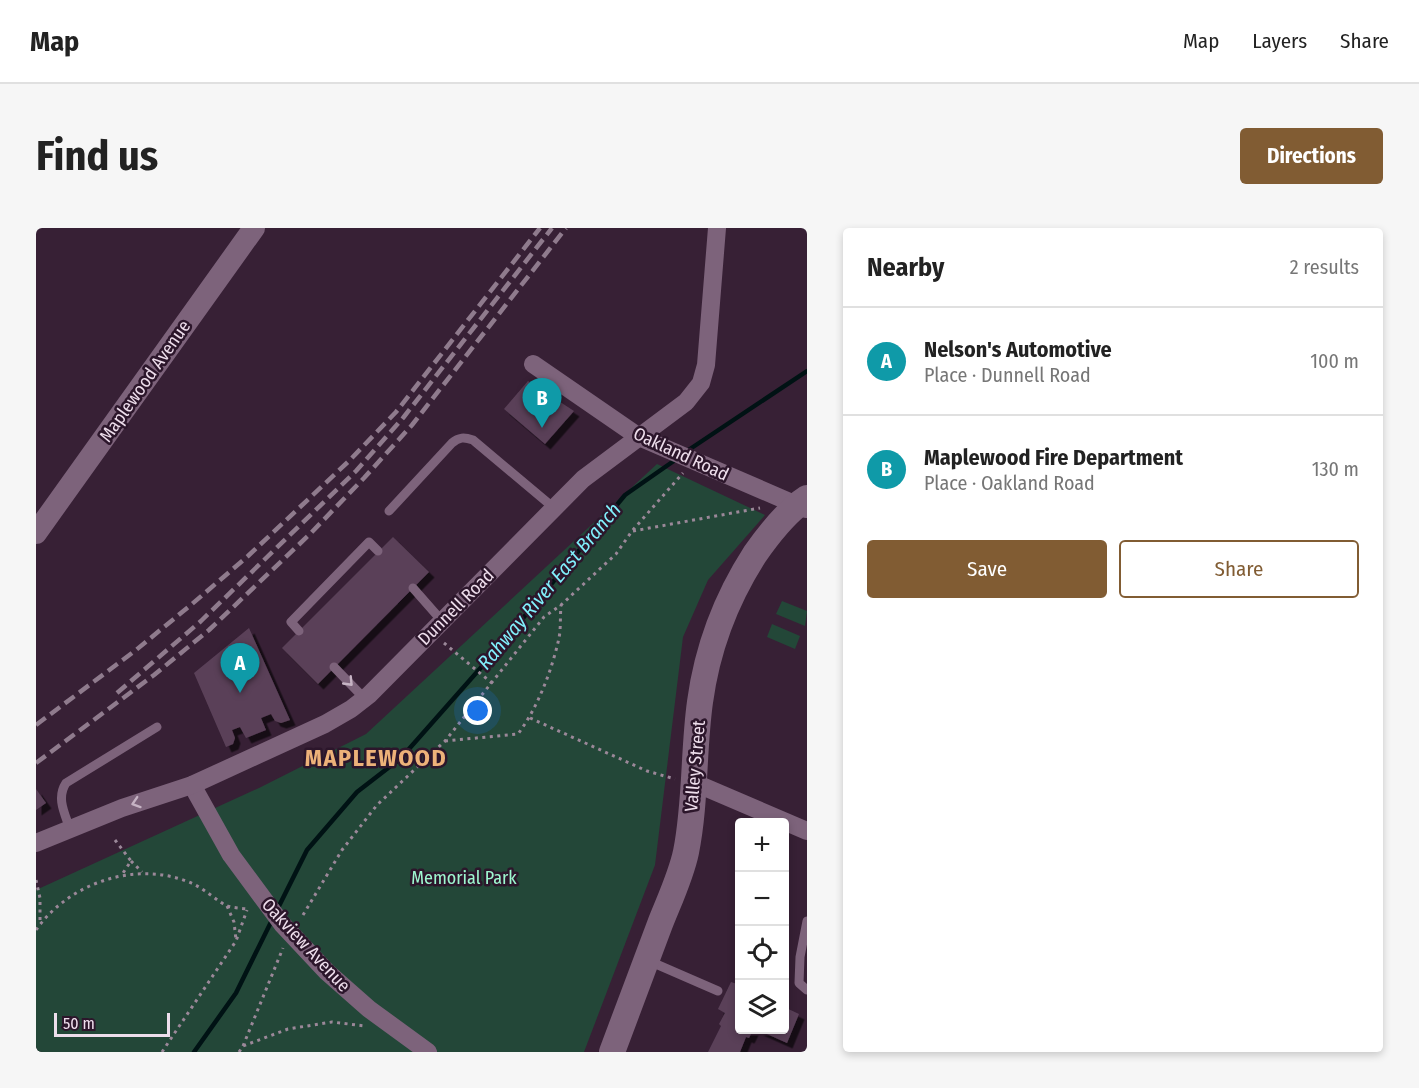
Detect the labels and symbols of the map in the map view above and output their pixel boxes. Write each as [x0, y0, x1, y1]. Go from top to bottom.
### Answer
street label: Maplewood Avenue [95, 316, 195, 446]
pin: B [522, 378, 562, 428]
street label: Oakland Road [630, 422, 732, 486]
water label: Rahway River East Branch [472, 498, 626, 674]
street label: Dunnell Road [413, 564, 499, 650]
pin: A [220, 644, 260, 693]
one-way arrow [342, 675, 353, 686]
your location [463, 696, 492, 725]
street label: Valley Street [680, 719, 710, 813]
district label: MAPLEWOOD [305, 744, 447, 772]
one-way arrow [131, 796, 142, 808]
park label: Memorial Park [411, 867, 517, 889]
street label: Oakview Avenue [257, 894, 355, 996]
scale bar [54, 1010, 170, 1038]

